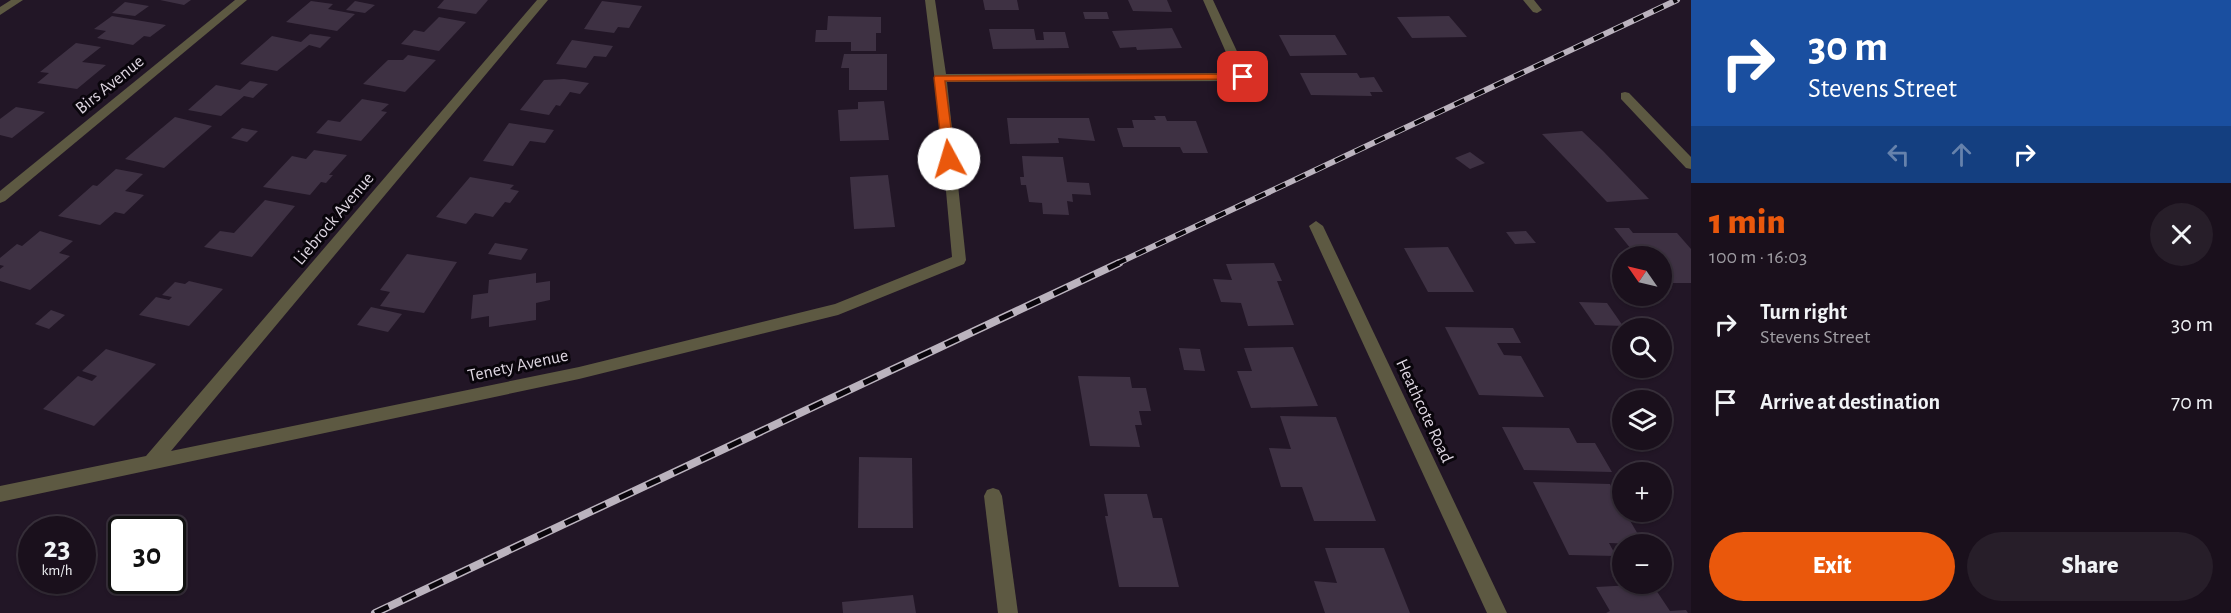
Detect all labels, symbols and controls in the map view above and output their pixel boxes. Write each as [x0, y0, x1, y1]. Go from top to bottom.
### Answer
icon: right [1709, 24, 1787, 102]
text: 30 m [1808, 26, 1888, 68]
pin [1217, 51, 1268, 102]
street label: Birs Avenue [72, 52, 148, 118]
icon: arrive [1226, 60, 1259, 93]
text: Stevens Street [1808, 75, 1957, 102]
position arrow [917, 127, 981, 191]
icon: left [1882, 138, 1915, 171]
icon: ahead [1945, 138, 1978, 171]
icon: right [2008, 138, 2041, 171]
street label: Liebrock Avenue [290, 169, 378, 269]
button: close [2150, 203, 2213, 266]
text: 1 min [1709, 204, 1786, 240]
north arrow [1612, 246, 1672, 306]
map controls [1612, 246, 1672, 594]
text: 100 m · 16:03 [1709, 247, 1807, 267]
text: Turn right [1760, 301, 1847, 323]
icon: right [1709, 308, 1742, 341]
text: 30 m [2171, 313, 2213, 335]
button: search [1612, 318, 1672, 378]
text: Stevens Street [1760, 327, 1870, 347]
street label: Tenety Avenue [466, 347, 570, 385]
street label: Heathcote Road [1392, 356, 1456, 466]
icon: arrive [1709, 386, 1742, 419]
button: layers [1612, 390, 1672, 450]
text: Arrive at destination [1760, 391, 1940, 413]
text: 70 m [2171, 391, 2213, 413]
button: + [1612, 462, 1672, 522]
speed limit sign: 30 [108, 516, 186, 594]
button: Exit [1709, 532, 1955, 601]
button: Share [1967, 532, 2213, 601]
text: 23 [43, 533, 71, 563]
button: − [1612, 534, 1672, 594]
text: km/h [42, 563, 72, 578]

